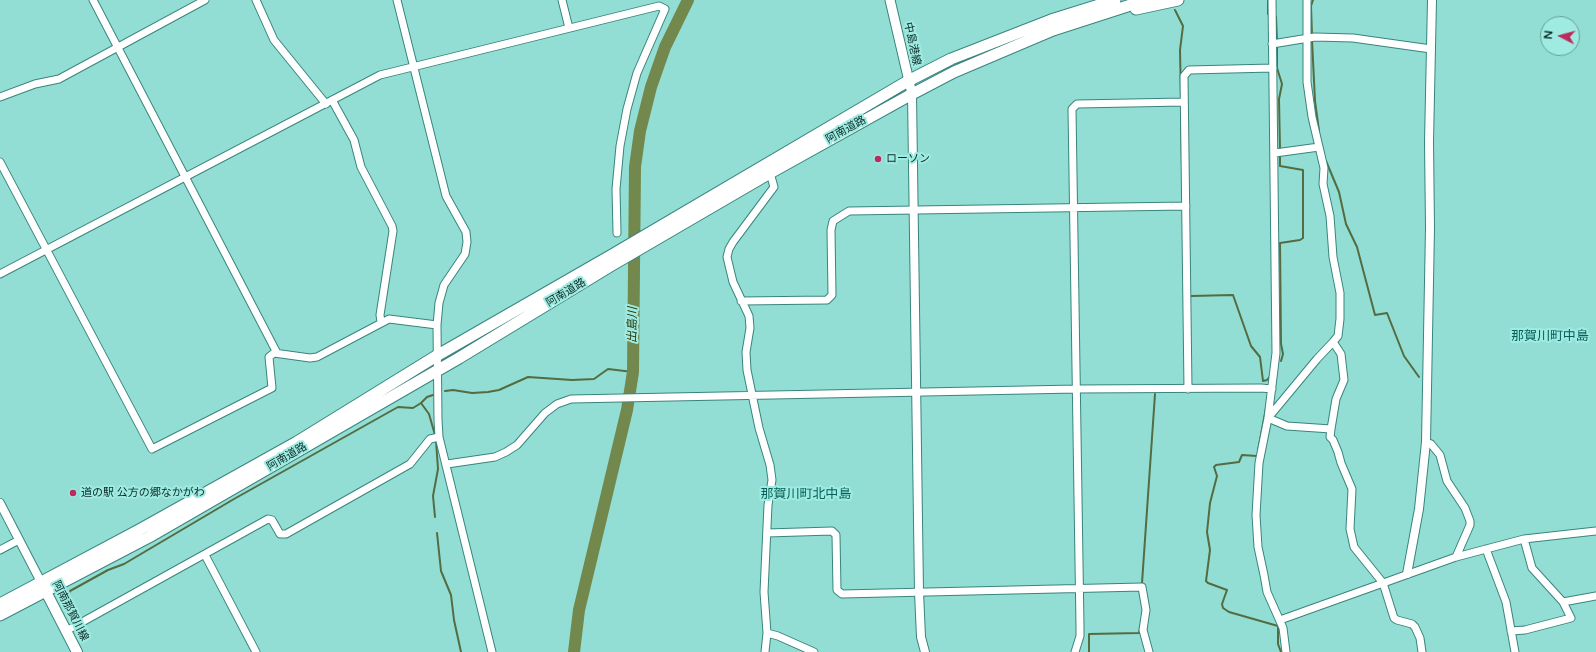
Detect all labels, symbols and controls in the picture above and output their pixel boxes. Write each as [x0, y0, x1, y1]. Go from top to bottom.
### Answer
north arrow [1540, 16, 1580, 56]
street label: 中島港線 [901, 21, 923, 67]
text: N [1542, 30, 1555, 40]
street label: 阿南道路 [824, 114, 868, 146]
place label: ローソン [886, 152, 930, 166]
marker: ローソン [873, 154, 883, 164]
street label: 阿南道路 [544, 276, 588, 310]
water label: 出島川 [625, 307, 641, 343]
district label: 那賀川町中島 [1511, 329, 1589, 345]
street label: 阿南道路 [265, 440, 309, 474]
place label: 道の駅 公方の郷なかがわ [81, 486, 205, 500]
district label: 那賀川町北中島 [761, 487, 851, 503]
marker: 道の駅 公方の郷なかがわ [68, 488, 78, 498]
street label: 阿南那賀川線 [49, 579, 91, 643]

